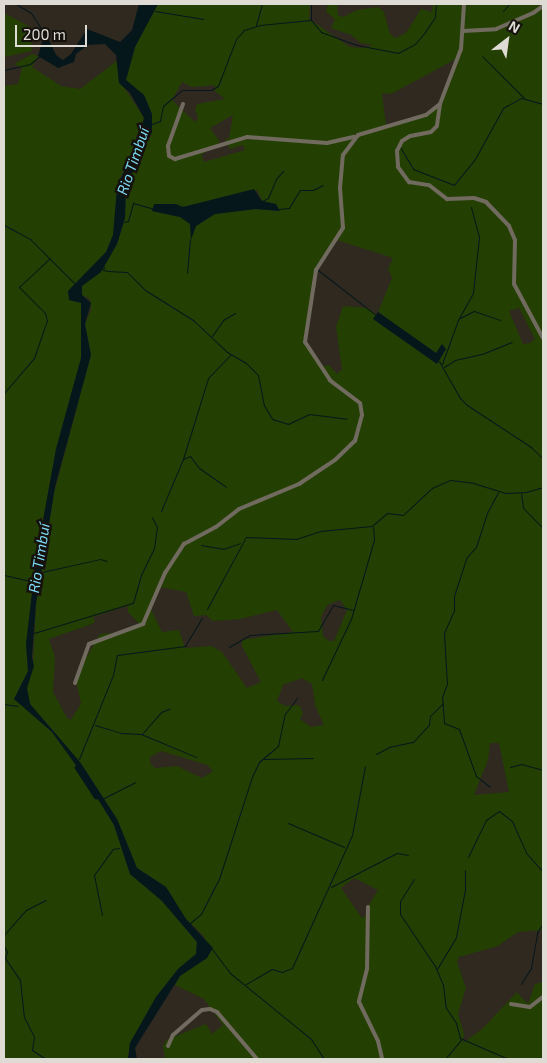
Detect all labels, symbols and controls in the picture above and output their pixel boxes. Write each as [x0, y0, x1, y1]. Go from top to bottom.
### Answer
scale bar [18, 15, 90, 47]
north arrow [482, 15, 532, 65]
text: N [506, 17, 523, 36]
text: 200 m [23, 25, 66, 43]
water label: Rio Timbuí [113, 125, 153, 197]
water label: Rio Timbuí [25, 522, 53, 594]

